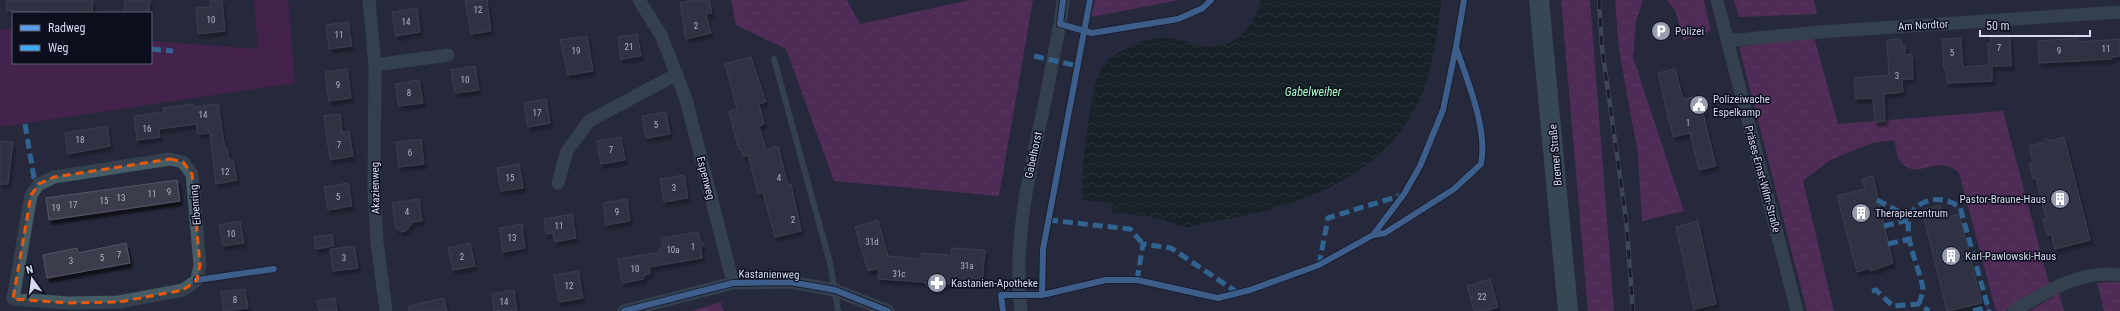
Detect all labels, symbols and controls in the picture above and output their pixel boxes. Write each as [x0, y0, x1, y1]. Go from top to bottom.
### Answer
house number: 12 [474, 5, 483, 15]
legend [12, 12, 152, 64]
scale bar [1980, 12, 2090, 38]
house number: 10 [207, 15, 215, 25]
house number: 14 [402, 17, 411, 27]
street label: Am Nordtor [1898, 18, 1949, 33]
text: 50 m [1986, 19, 2010, 33]
parking icon: Polizei [1650, 20, 1672, 42]
text: Radweg [48, 21, 85, 35]
house number: 2 [694, 21, 699, 31]
place label: Polizei [1675, 25, 1704, 38]
house number: 11 [335, 30, 343, 40]
text: Weg [48, 41, 69, 55]
house number: 21 [625, 42, 633, 52]
house number: 7 [1997, 43, 2002, 53]
house number: 11 [2102, 44, 2110, 54]
house number: 19 [572, 46, 580, 56]
house number: 9 [2057, 46, 2061, 56]
house number: 5 [1950, 48, 1955, 58]
house number: 3 [1895, 71, 1899, 81]
house number: 10 [461, 75, 469, 85]
house number: 9 [336, 80, 340, 90]
water label: Gabelweiher [1285, 85, 1342, 99]
house number: 8 [407, 88, 411, 98]
place label: Polizeiwache Espelkamp [1713, 93, 1770, 119]
public building icon: Polizeiwache Espelkamp [1688, 94, 1710, 116]
house number: 17 [533, 108, 542, 118]
house number: 14 [199, 110, 208, 120]
house number: 1 [1686, 118, 1690, 128]
house number: 5 [654, 120, 659, 130]
house number: 16 [143, 124, 151, 134]
street label: Bremer Straße [1546, 124, 1565, 186]
street label: Präses-Ernst-Wilm-Straße [1742, 124, 1783, 234]
street label: Gabelhorst [1022, 131, 1045, 180]
house number: 18 [76, 135, 84, 145]
house number: 7 [337, 140, 342, 150]
house number: 7 [609, 145, 614, 155]
house number: 6 [408, 148, 412, 158]
street label: Espenweg [694, 155, 717, 201]
street label: Akazienweg [369, 162, 382, 214]
house number: 12 [221, 167, 230, 177]
house number: 15 [506, 173, 515, 183]
house number: 4 [777, 173, 782, 183]
house number: 3 [672, 183, 676, 193]
street label: Eibenring [187, 184, 204, 226]
house number: 9 [167, 187, 171, 197]
building icon: Pastor-Braune-Haus [2049, 188, 2071, 210]
house number: 11 [148, 189, 156, 199]
house number: 5 [336, 192, 341, 202]
house number: 13 [117, 193, 125, 203]
place label: Pastor-Braune-Haus [1960, 193, 2046, 206]
house number: 15 [100, 196, 109, 206]
house number: 17 [69, 200, 78, 210]
building icon: Therapiezentrum [1850, 202, 1872, 224]
house number: 19 [52, 203, 60, 213]
house number: 4 [405, 207, 410, 217]
house number: 9 [615, 207, 619, 217]
place label: Therapiezentrum [1875, 207, 1948, 220]
house number: 2 [791, 215, 796, 225]
house number: 11 [555, 221, 563, 231]
house number: 10 [227, 229, 235, 239]
house number: 13 [508, 233, 516, 243]
house number: 31d [865, 237, 879, 247]
house number: 1 [691, 242, 695, 252]
house number: 10a [666, 245, 680, 255]
building icon: Karl-Pawlowski-Haus [1940, 245, 1962, 267]
house number: 7 [117, 250, 122, 260]
place label: Karl-Pawlowski-Haus [1965, 250, 2056, 263]
house number: 2 [460, 252, 465, 262]
house number: 5 [100, 253, 105, 263]
house number: 3 [342, 253, 346, 263]
house number: 3 [69, 256, 73, 266]
north arrow [12, 259, 52, 299]
house number: 31a [960, 261, 974, 271]
text: N [25, 263, 35, 277]
house number: 10 [631, 264, 639, 274]
street label: Kastanienweg [738, 267, 800, 282]
house number: 31c [892, 269, 906, 279]
pharmacy icon: Kastanien-Apotheke [926, 272, 948, 294]
place label: Kastanien-Apotheke [951, 277, 1038, 290]
house number: 12 [565, 281, 574, 291]
house number: 22 [1478, 292, 1487, 302]
house number: 8 [233, 295, 237, 305]
house number: 14 [500, 297, 509, 307]

